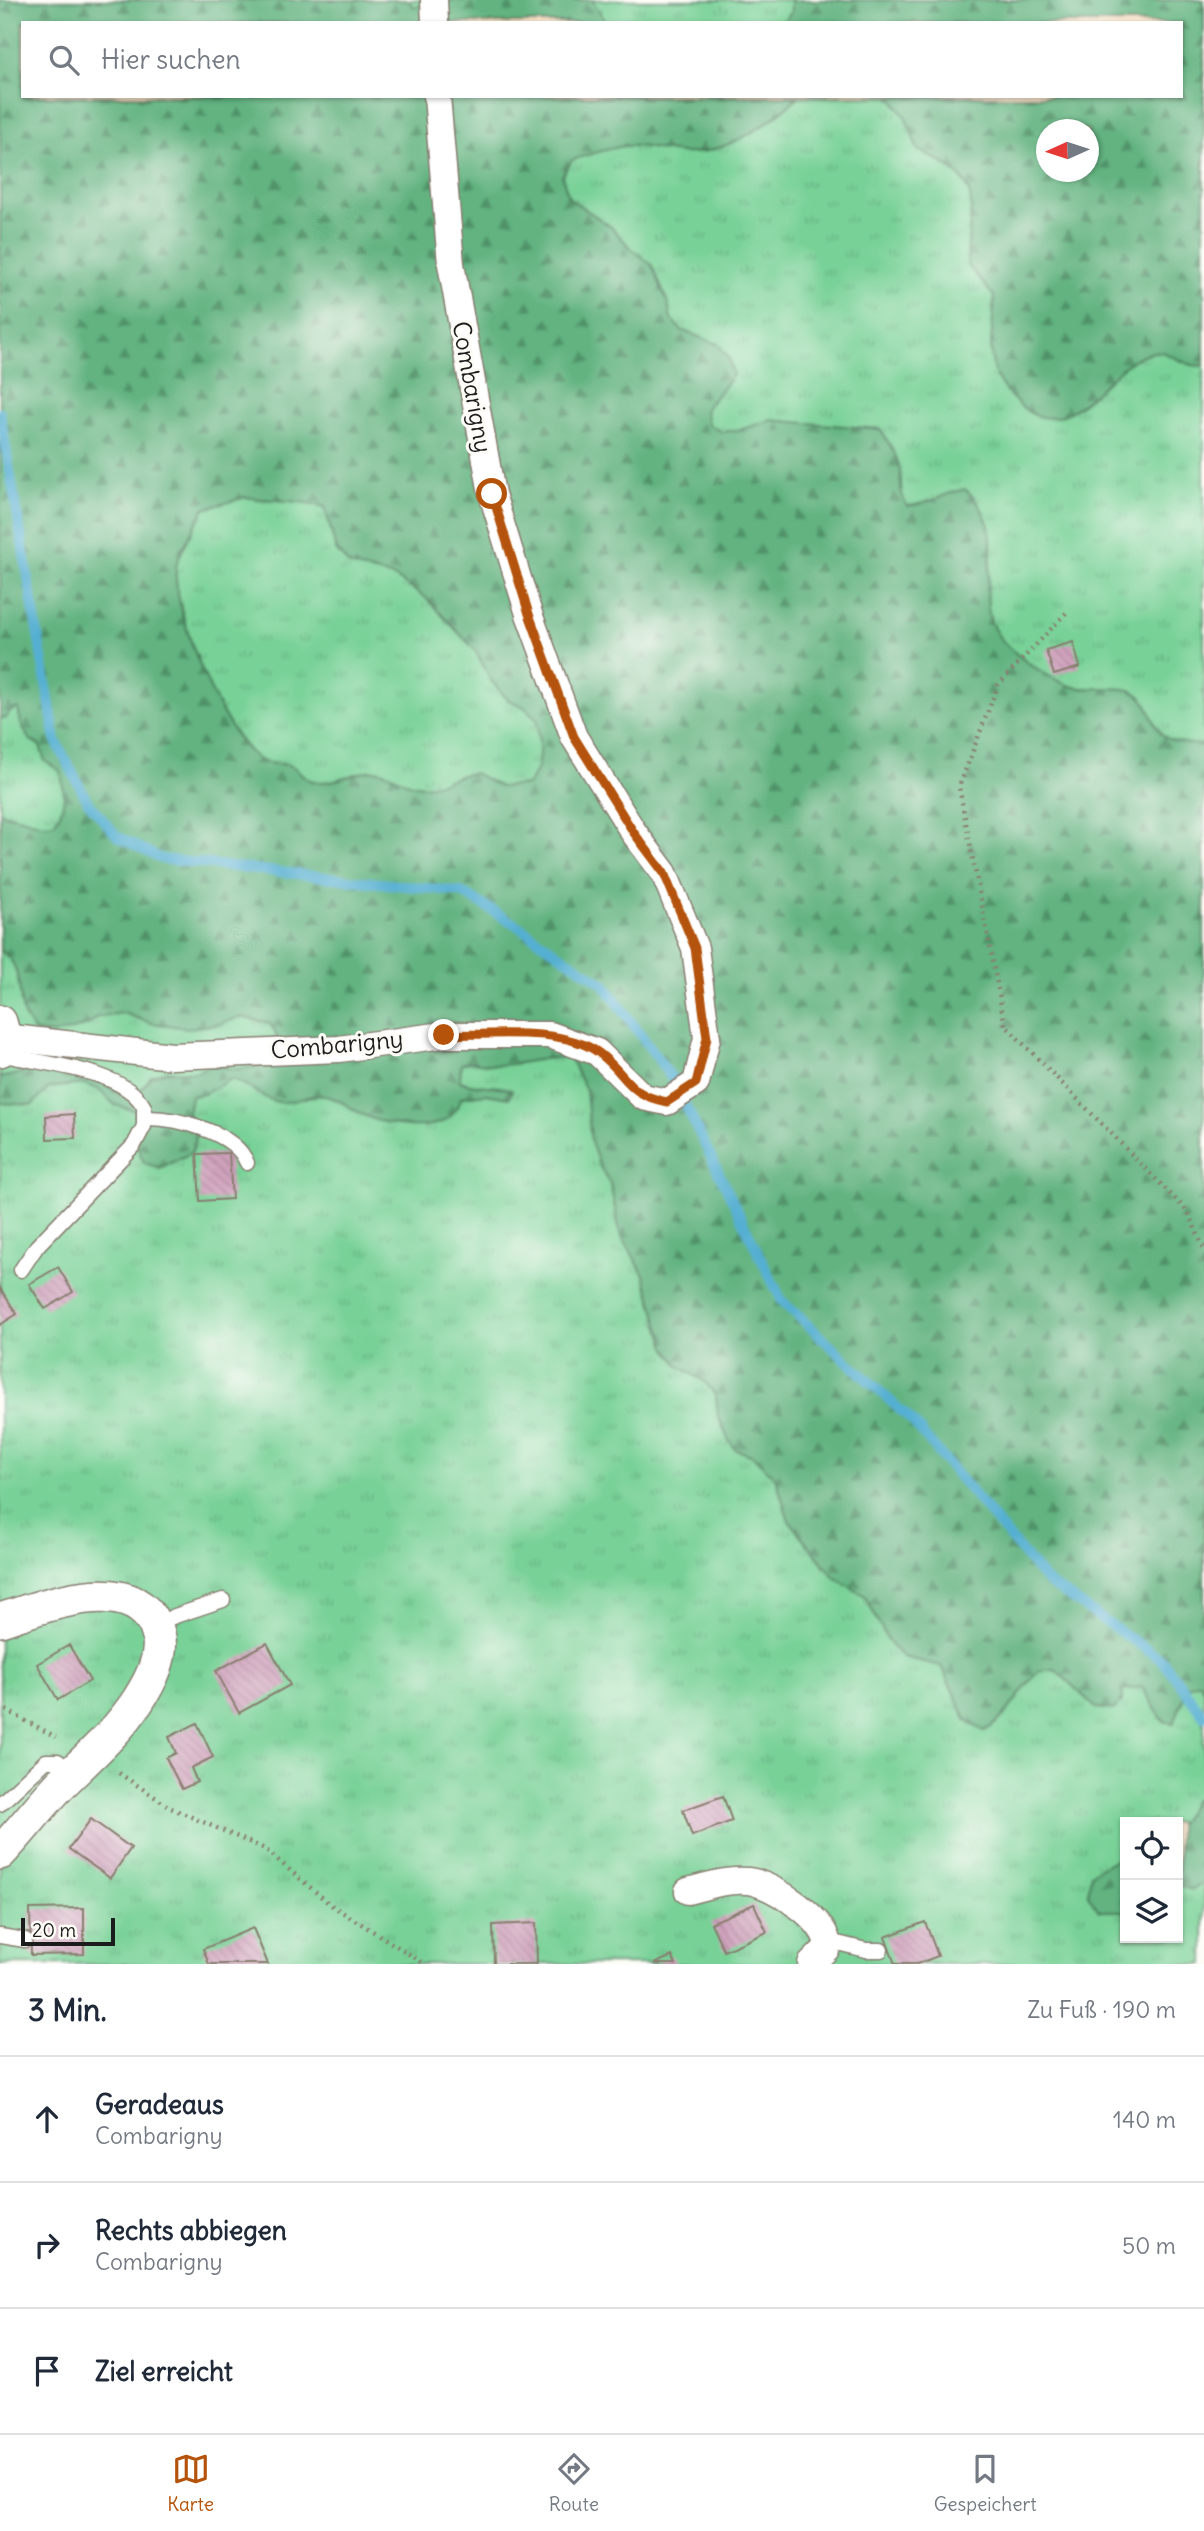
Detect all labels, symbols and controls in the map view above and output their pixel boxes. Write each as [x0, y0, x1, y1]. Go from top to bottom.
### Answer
search box [21, 21, 1183, 98]
icon: search [45, 41, 83, 79]
text: Hier suchen [101, 43, 241, 76]
north arrow [1036, 119, 1099, 182]
street label: Combarigny [447, 319, 499, 455]
route start [476, 478, 507, 509]
route end [428, 1019, 459, 1050]
street label: Combarigny [269, 1023, 404, 1065]
map controls [1120, 1817, 1183, 1943]
button: locate [1120, 1817, 1183, 1880]
button: layers [1120, 1880, 1183, 1943]
scale bar [21, 1915, 116, 1947]
text: 20 m [32, 1918, 76, 1942]
text: 3 Min. [28, 1991, 107, 2029]
text: Zu Fuß · 190 m [1027, 1995, 1176, 2024]
text: Geradeaus [95, 2088, 224, 2121]
icon: ahead [28, 2100, 66, 2138]
text: 140 m [1113, 2105, 1176, 2134]
text: Combarigny [95, 2121, 222, 2150]
text: Rechts abbiegen [95, 2214, 287, 2247]
icon: right [28, 2226, 66, 2264]
text: 50 m [1122, 2231, 1176, 2260]
text: Combarigny [95, 2247, 222, 2276]
icon: arrive [28, 2352, 66, 2390]
text: Ziel erreicht [95, 2355, 233, 2388]
tab: Karte [167, 2450, 214, 2516]
tab: Route [549, 2450, 599, 2516]
tab: Gespeichert [934, 2450, 1037, 2516]

